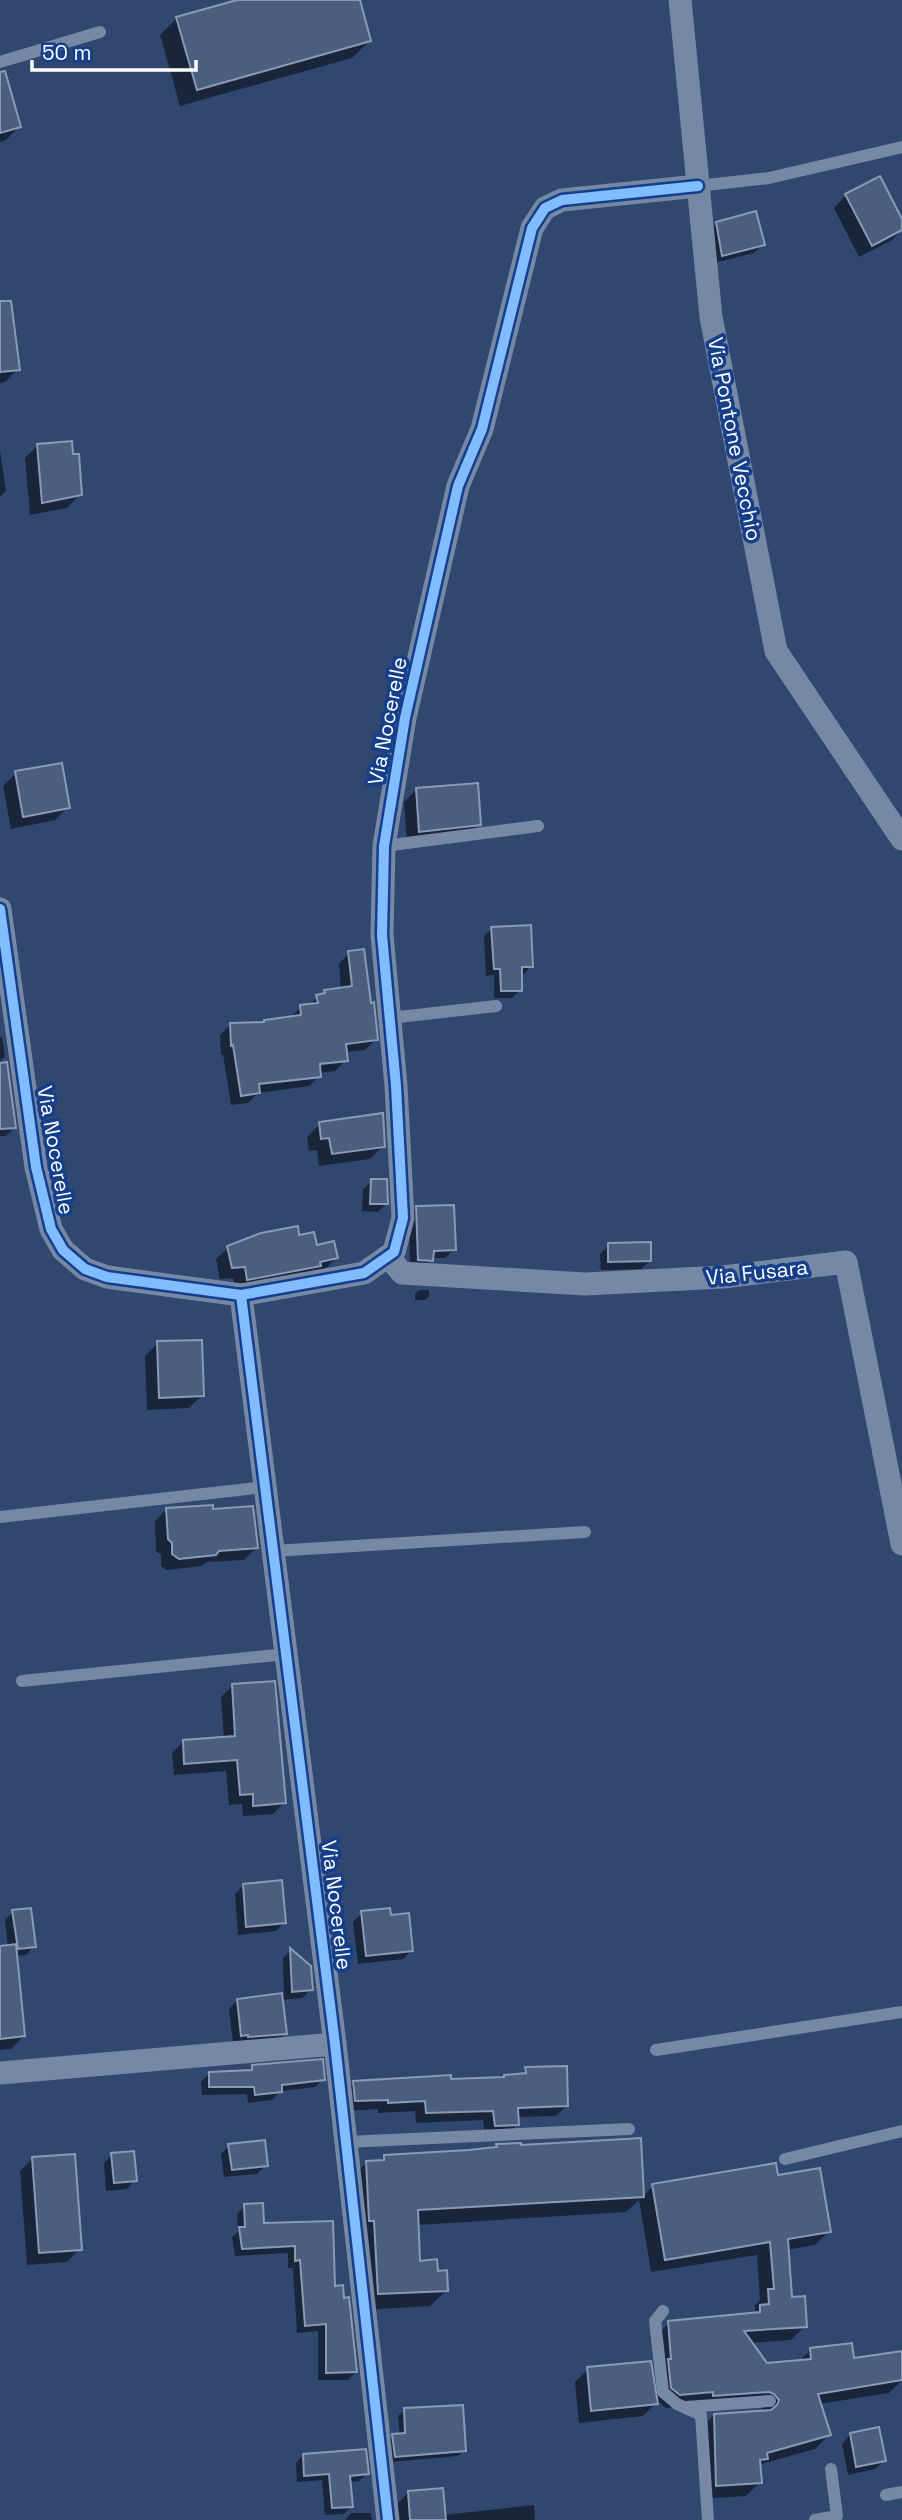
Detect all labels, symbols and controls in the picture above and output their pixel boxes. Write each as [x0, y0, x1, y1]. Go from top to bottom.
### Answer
scale bar [32, 28, 196, 72]
text: 50 m [42, 39, 92, 66]
street label: Via Pontone Vecchio [702, 335, 768, 543]
street label: Via Nocerelle [361, 655, 413, 787]
street label: Via Nocerelle [31, 1084, 81, 1216]
street label: Via Fusara [705, 1253, 809, 1291]
street label: Via Nocerelle [316, 1839, 358, 1971]

